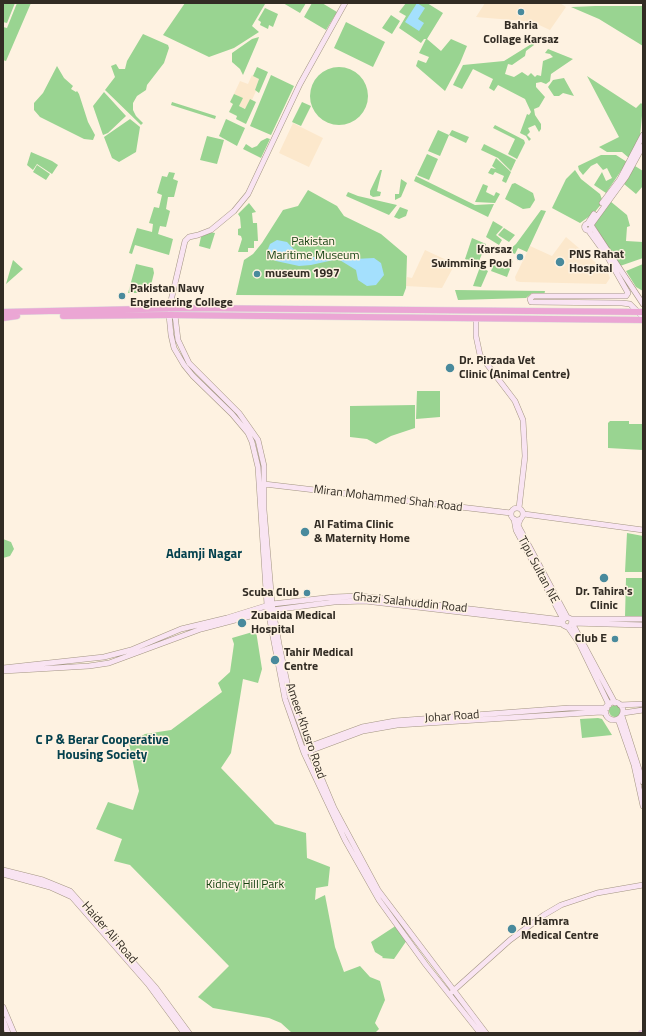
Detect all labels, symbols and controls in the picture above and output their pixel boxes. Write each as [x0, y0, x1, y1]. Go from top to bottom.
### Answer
marker: Bahria Collage Karsaz [516, 7, 526, 17]
place label: Bahria Collage Karsaz [483, 19, 559, 47]
park label: Pakistan Maritime Museum [267, 235, 359, 263]
place label: Karsaz Swimming Pool [431, 243, 512, 271]
place label: PNS Rahat Hospital [569, 248, 624, 276]
marker: Karsaz Swimming Pool [515, 252, 525, 262]
marker: PNS Rahat Hospital [554, 256, 566, 268]
place label: museum 1997 [265, 267, 340, 281]
marker: museum 1997 [252, 269, 262, 279]
place label: Pakistan Navy Engineering College [130, 282, 233, 310]
marker: Pakistan Navy Engineering College [117, 291, 127, 301]
place label: Dr. Pirzada Vet Clinic (Animal Centre) [459, 354, 570, 382]
marker: Dr. Pirzada Vet Clinic (Animal Centre) [444, 362, 456, 374]
street label: Miran Mohammed Shah Road [313, 483, 463, 515]
place label: Al Fatima Clinic & Maternity Home [314, 518, 410, 546]
marker: Al Fatima Clinic & Maternity Home [299, 526, 311, 538]
street label: Tipu Sultan NE [514, 534, 562, 606]
district label: Adamji Nagar [166, 547, 242, 563]
marker: Dr. Tahira's Clinic [598, 572, 610, 584]
place label: Dr. Tahira's Clinic [575, 585, 633, 613]
place label: Scuba Club [242, 586, 299, 600]
marker: Scuba Club [302, 588, 312, 598]
street label: Ghazi Salahuddin Road [352, 590, 468, 616]
place label: Zubaida Medical Hospital [251, 609, 336, 637]
marker: Zubaida Medical Hospital [236, 617, 248, 629]
place label: Club E [575, 632, 607, 646]
marker: Club E [610, 634, 620, 644]
place label: Tahir Medical Centre [284, 646, 353, 674]
marker: Tahir Medical Centre [269, 654, 281, 666]
street label: Ameer Khusro Road [282, 681, 328, 781]
street label: Johar Road [424, 708, 480, 726]
district label: C P & Berar Cooperative Housing Society [35, 733, 169, 764]
park label: Kidney Hill Park [206, 878, 284, 892]
street label: Haider Ali Road [78, 899, 140, 967]
place label: Al Hamra Medical Centre [521, 915, 599, 943]
marker: Al Hamra Medical Centre [506, 923, 518, 935]

